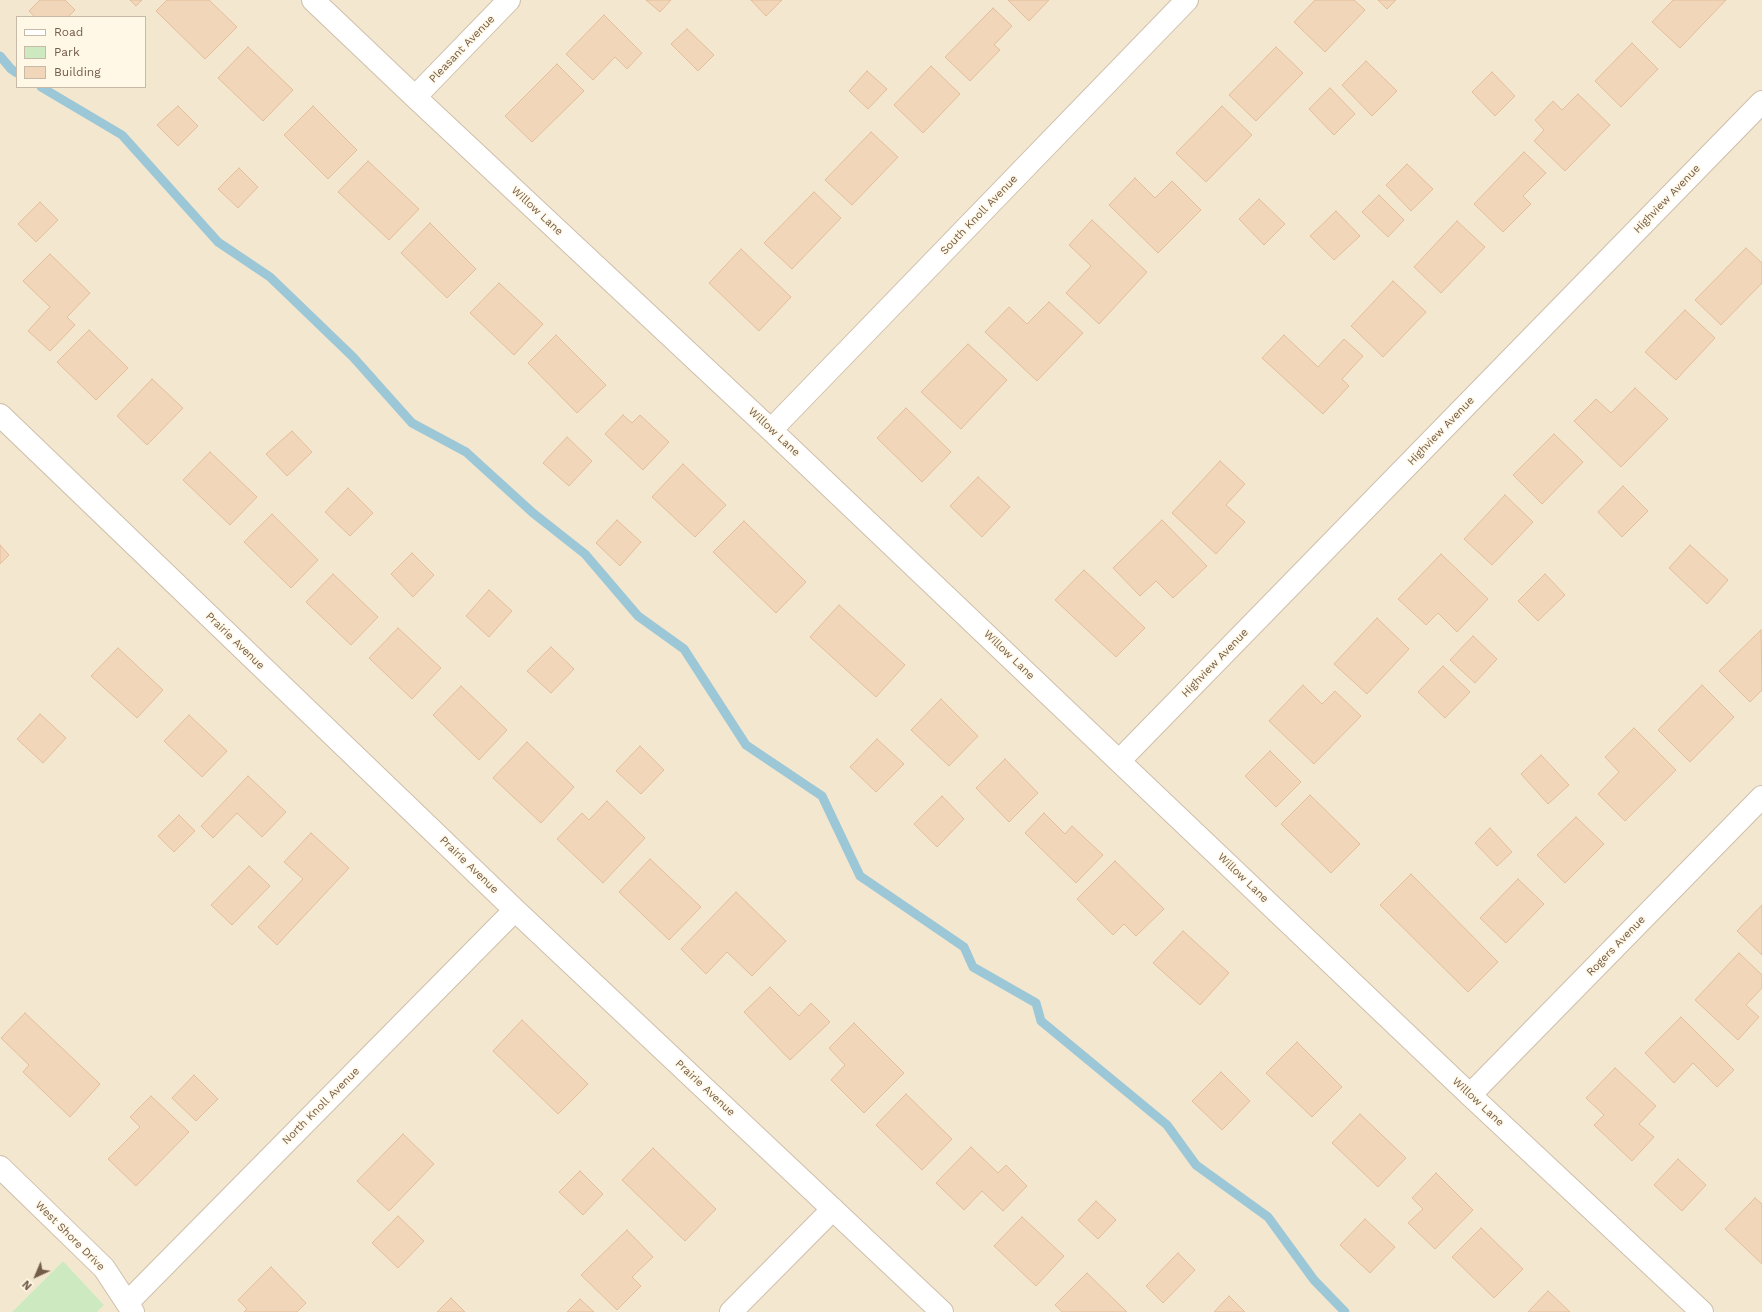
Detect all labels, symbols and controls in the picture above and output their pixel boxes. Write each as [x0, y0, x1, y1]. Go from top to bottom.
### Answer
street label: Pleasant Avenue [426, 13, 498, 85]
legend [16, 16, 146, 88]
text: Road [54, 25, 83, 39]
text: Park [54, 45, 80, 59]
text: Building [54, 65, 101, 79]
street label: Highview Avenue [1631, 162, 1703, 236]
street label: South Knoll Avenue [938, 172, 1020, 258]
street label: Willow Lane [509, 184, 565, 238]
street label: Highview Avenue [1405, 394, 1477, 468]
street label: Willow Lane [746, 405, 802, 459]
street label: Prairie Avenue [203, 610, 267, 672]
street label: Highview Avenue [1179, 626, 1251, 700]
street label: Willow Lane [981, 627, 1037, 683]
street label: Prairie Avenue [437, 834, 501, 896]
street label: Willow Lane [1215, 850, 1271, 906]
street label: Rogers Avenue [1584, 913, 1648, 979]
street label: Prairie Avenue [672, 1057, 738, 1119]
street label: North Knoll Avenue [280, 1065, 362, 1147]
street label: Willow Lane [1450, 1075, 1506, 1129]
street label: West Shore Drive [32, 1198, 108, 1274]
north arrow [16, 1256, 56, 1296]
text: N [20, 1277, 35, 1293]

